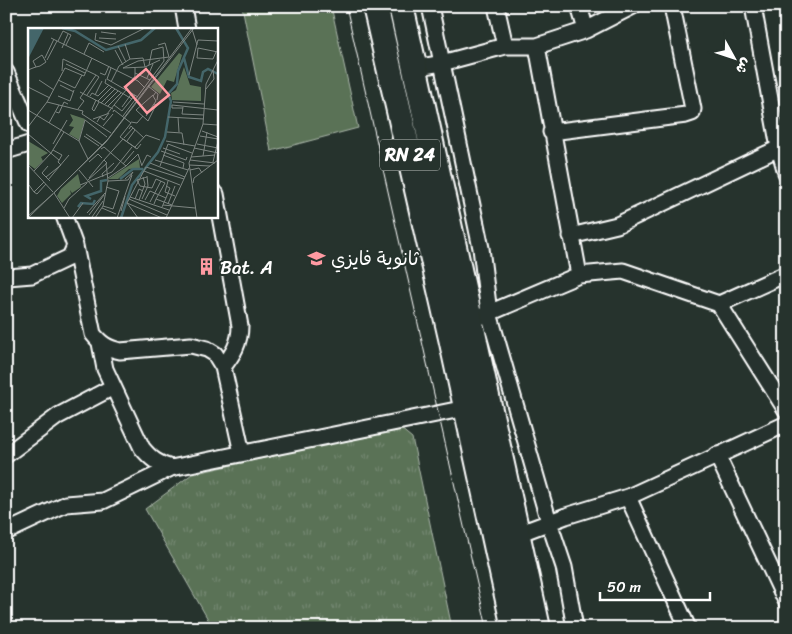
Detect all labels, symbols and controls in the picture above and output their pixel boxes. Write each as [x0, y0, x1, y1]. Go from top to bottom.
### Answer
inset map [28, 28, 218, 218]
north arrow [710, 32, 760, 82]
text: ش [729, 52, 758, 80]
road number: RN 24 [380, 140, 440, 170]
place label: ثانوية فايزي [331, 242, 419, 275]
school or university icon: ثانوية فايزي [307, 248, 327, 268]
place label: Bat. A [220, 251, 273, 284]
building icon: Bat. A [196, 257, 216, 277]
scale bar [600, 569, 710, 601]
text: 50 m [607, 574, 642, 600]

